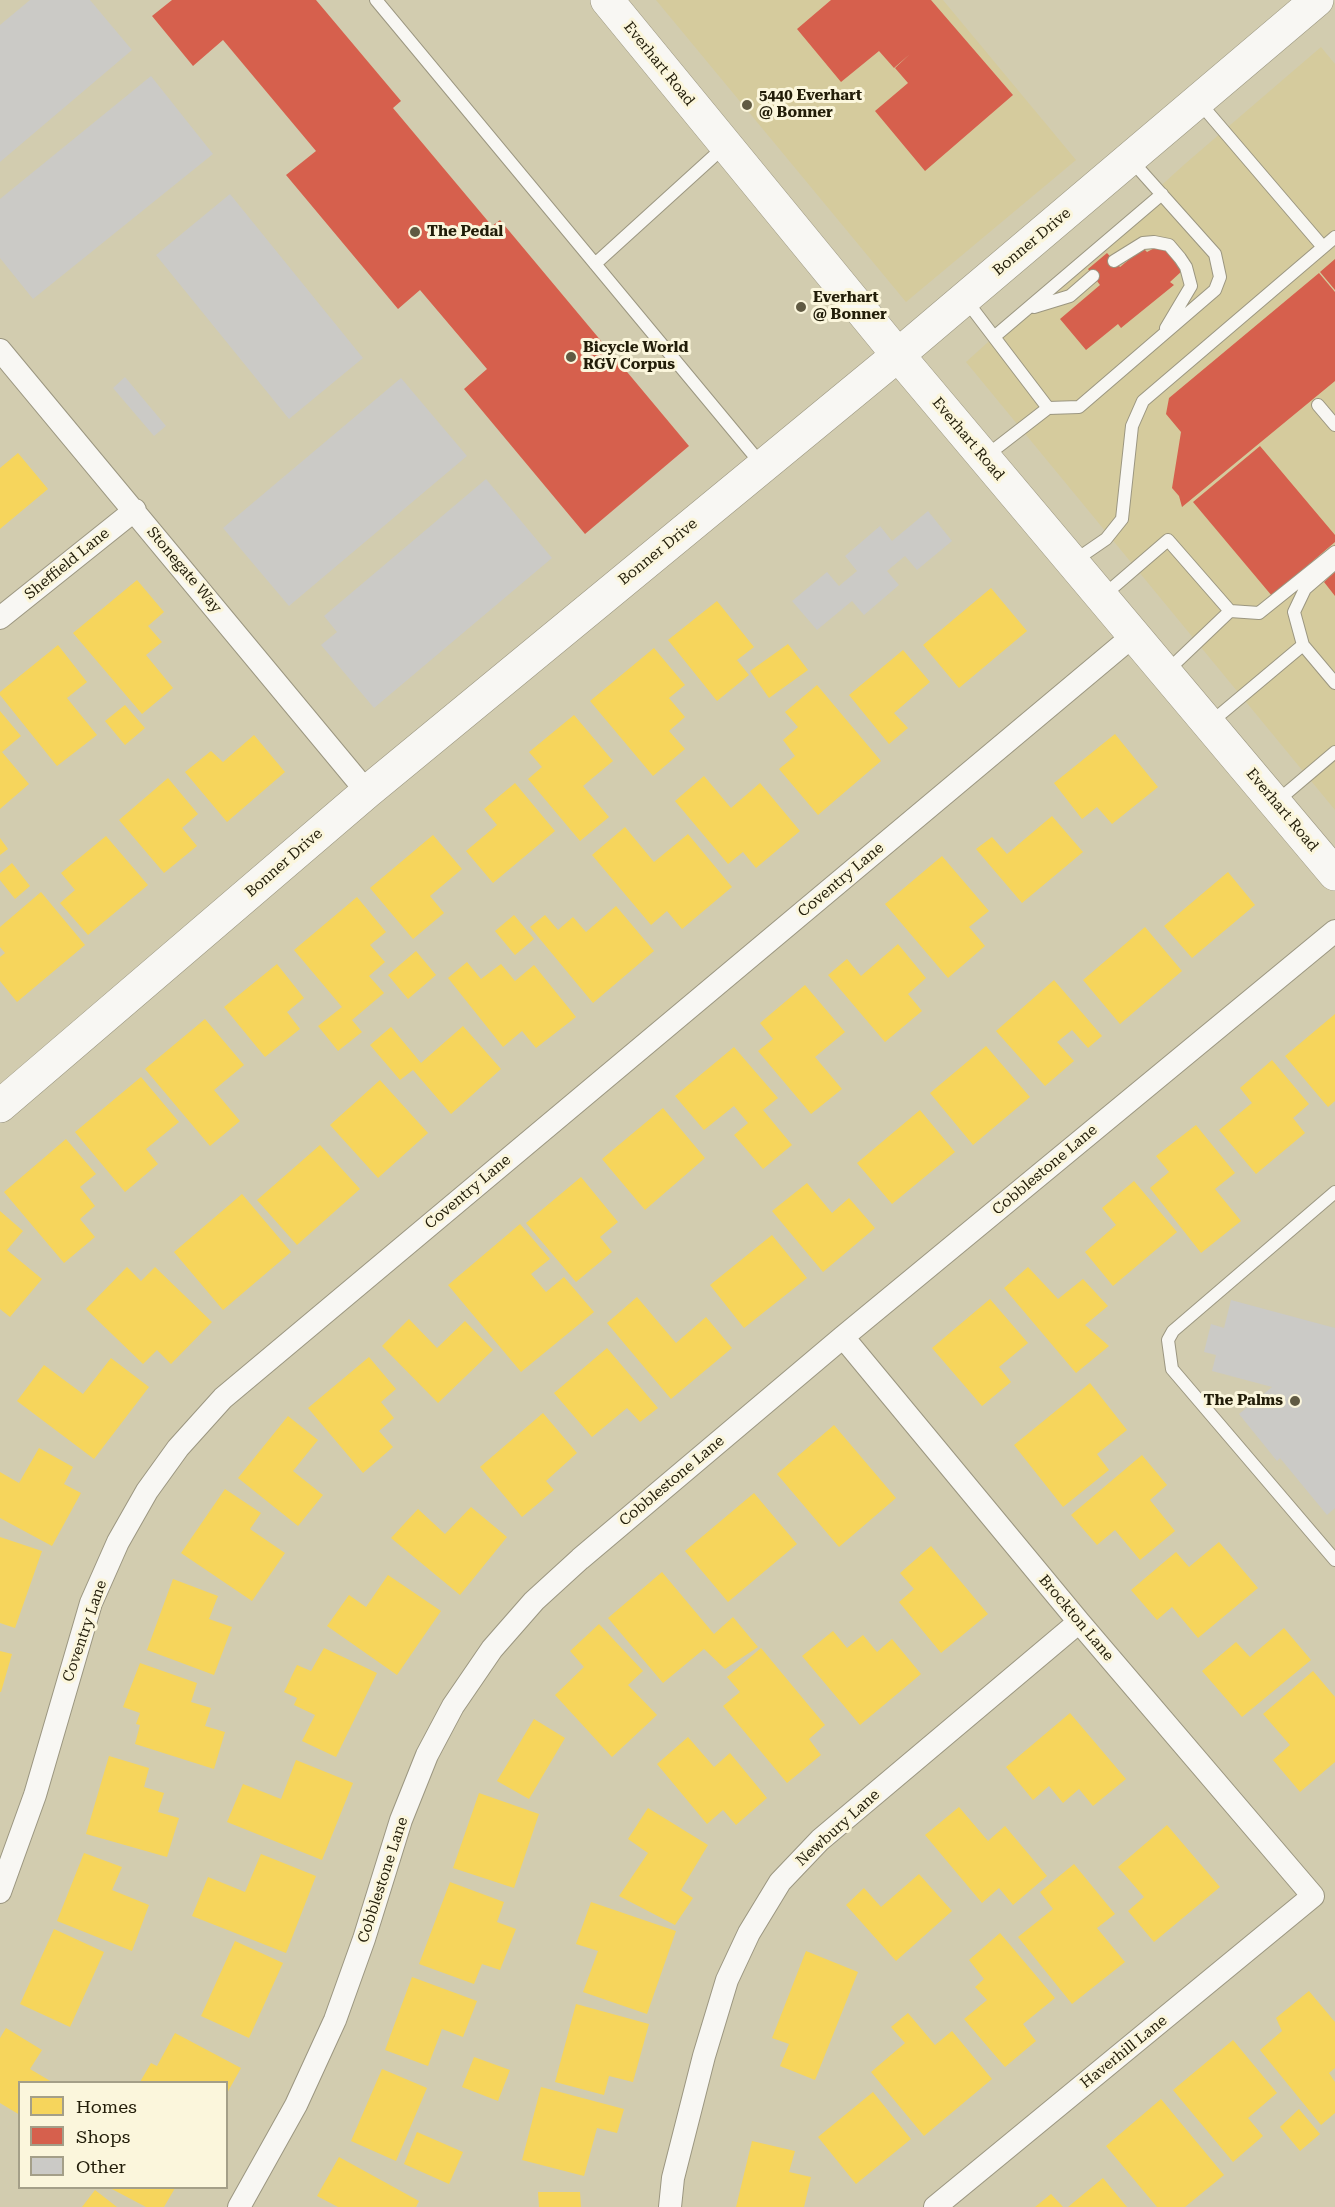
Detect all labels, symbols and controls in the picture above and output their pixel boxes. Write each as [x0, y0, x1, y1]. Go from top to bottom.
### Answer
street label: Everhart Road [620, 18, 698, 110]
place label: 5440 Everhart @ Bonner [759, 87, 862, 122]
marker: 5440 Everhart @ Bonner [740, 98, 754, 112]
street label: Bonner Drive [989, 204, 1075, 280]
place label: The Pedal [427, 223, 503, 241]
marker: The Pedal [408, 225, 422, 239]
place label: Everhart @ Bonner [813, 289, 887, 324]
marker: Everhart @ Bonner [794, 300, 808, 314]
place label: Bicycle World RGV Corpus [583, 339, 688, 374]
marker: Bicycle World RGV Corpus [564, 350, 578, 364]
street label: Everhart Road [928, 394, 1008, 484]
street label: Bonner Drive [615, 515, 701, 589]
street label: Stonegate Way [143, 523, 225, 617]
street label: Sheffield Lane [21, 524, 113, 604]
street label: Everhart Road [1242, 765, 1322, 855]
street label: Bonner Drive [242, 825, 326, 901]
street label: Coventry Lane [795, 839, 887, 921]
street label: Cobblestone Lane [989, 1121, 1101, 1219]
street label: Coventry Lane [422, 1151, 514, 1233]
place label: The Palms [1203, 1392, 1283, 1410]
marker: The Palms [1288, 1394, 1302, 1408]
street label: Cobblestone Lane [616, 1432, 728, 1530]
street label: Brockton Lane [1035, 1571, 1117, 1665]
street label: Coventry Lane [59, 1578, 111, 1684]
street label: Newbury Lane [793, 1786, 883, 1870]
street label: Cobblestone Lane [354, 1815, 412, 1945]
street label: Haverhill Lane [1077, 2012, 1171, 2092]
legend [18, 2081, 228, 2189]
text: Homes [76, 2096, 137, 2117]
text: Shops [76, 2126, 130, 2147]
text: Other [76, 2156, 126, 2177]

